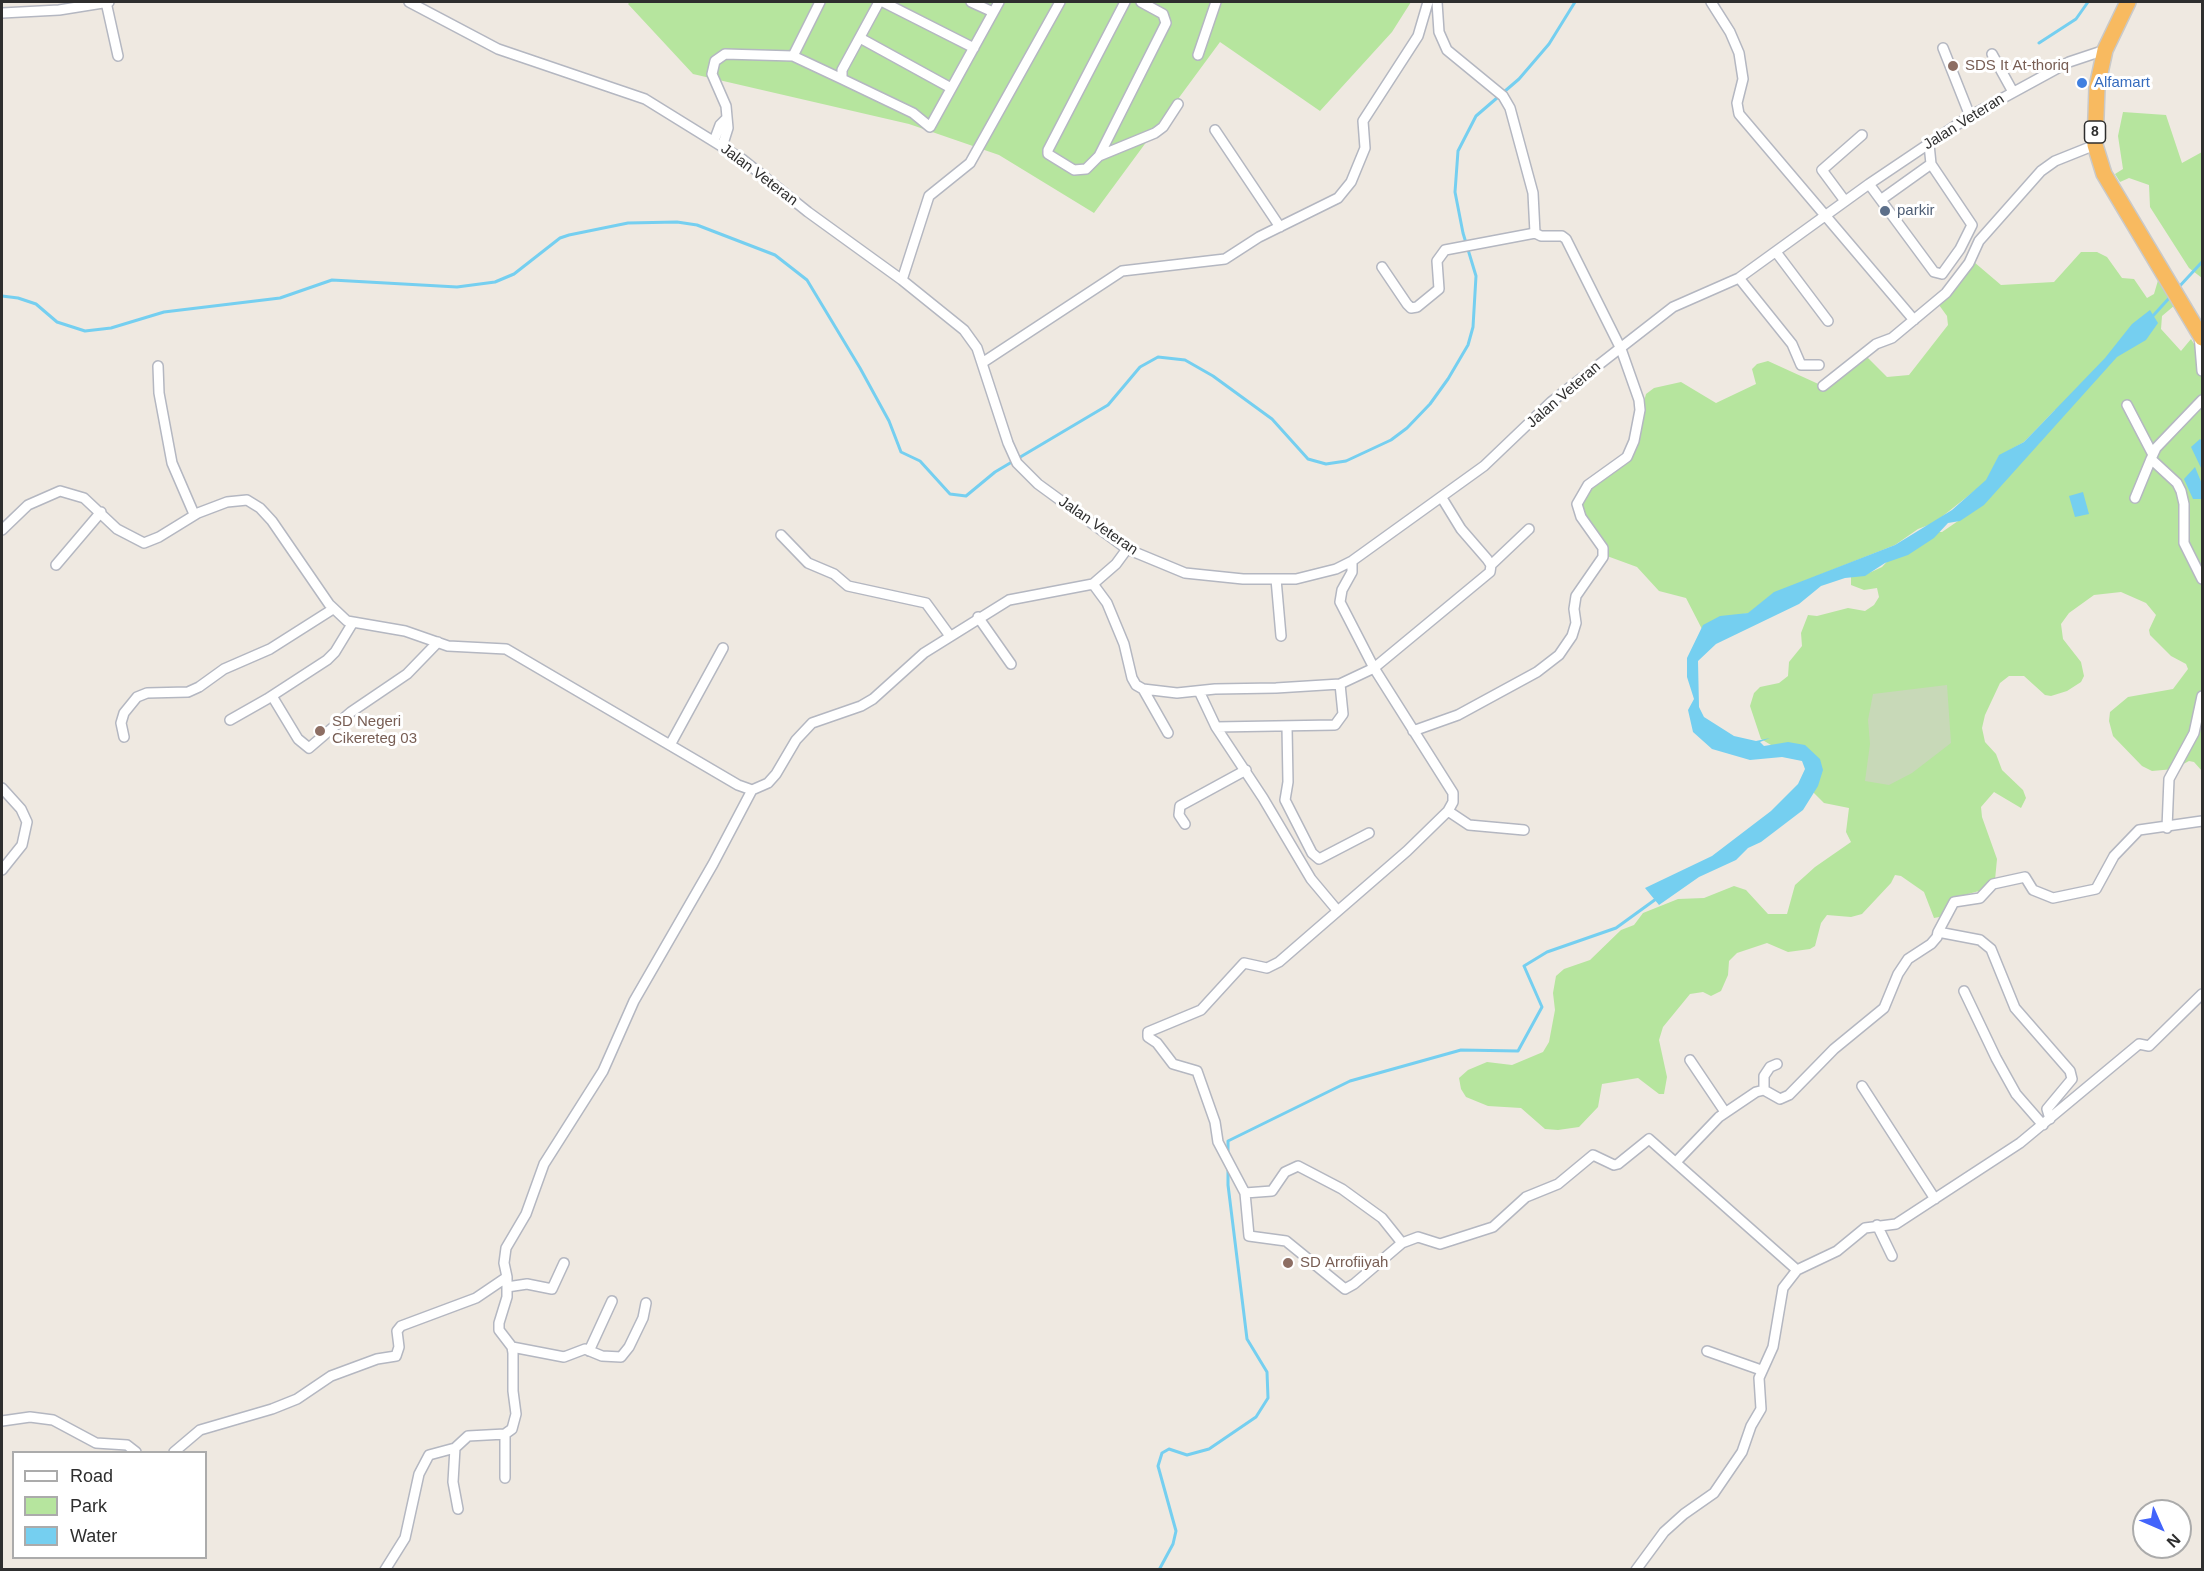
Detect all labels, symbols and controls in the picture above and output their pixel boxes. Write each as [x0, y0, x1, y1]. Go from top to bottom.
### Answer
place label: SDS It At-thoriq [1965, 57, 2069, 75]
marker: SDS It At-thoriq [1946, 59, 1960, 73]
place label: Alfamart [2094, 74, 2150, 92]
marker: Alfamart [2075, 76, 2089, 90]
street label: Jalan Veteran [1920, 90, 2008, 154]
road number: 8 [2084, 121, 2106, 143]
street label: Jalan Veteran [717, 140, 801, 210]
place label: parkir [1897, 202, 1935, 220]
marker: parkir [1878, 204, 1892, 218]
street label: Jalan Veteran [1523, 358, 1605, 432]
street label: Jalan Veteran [1055, 493, 1141, 559]
place label: SD Negeri Cikereteg 03 [332, 713, 417, 748]
marker: SD Negeri Cikereteg 03 [313, 724, 327, 738]
place label: SD Arrofiiyah [1300, 1254, 1388, 1272]
marker: SD Arrofiiyah [1281, 1256, 1295, 1270]
legend [12, 1451, 207, 1559]
text: Road [70, 1466, 113, 1486]
text: Park [70, 1496, 107, 1516]
north arrow [2132, 1499, 2192, 1559]
text: Water [70, 1526, 117, 1546]
text: N [2164, 1531, 2184, 1551]

